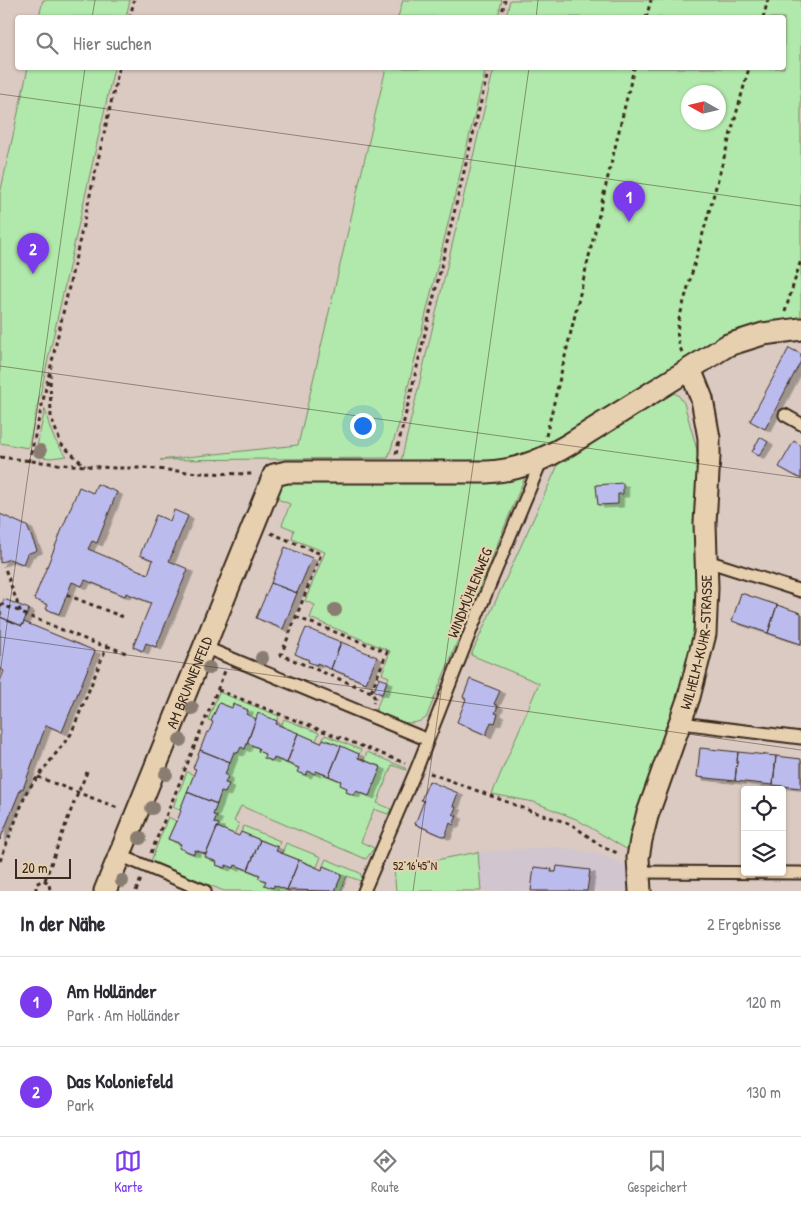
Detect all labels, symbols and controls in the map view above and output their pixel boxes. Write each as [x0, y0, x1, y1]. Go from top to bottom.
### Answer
search box [15, 15, 786, 70]
icon: search [33, 29, 61, 57]
text: Hier suchen [73, 30, 152, 56]
north arrow [681, 85, 726, 130]
pin: 1 [613, 181, 645, 222]
pin: 2 [17, 233, 49, 274]
your location [350, 413, 376, 439]
street label: WINDMÜHLENWEG [442, 544, 497, 641]
street label: WILHELM-KUHR-STRASSE [674, 574, 717, 712]
street label: AM BRUNNENFELD [161, 632, 218, 732]
map controls [741, 786, 786, 876]
button: locate [741, 786, 786, 831]
button: layers [741, 831, 786, 876]
scale bar [15, 856, 71, 879]
text: 52°16'45"N [393, 857, 437, 874]
text: 20 m [22, 858, 48, 877]
text: In der Nähe [20, 909, 105, 938]
text: 2 Ergebnisse [707, 913, 781, 935]
text: Am Holländer [67, 978, 157, 1004]
text: 1 [33, 991, 39, 1013]
text: 120 m [746, 991, 781, 1013]
text: Park · Am Holländer [67, 1004, 180, 1026]
text: Das Koloniefeld [67, 1068, 173, 1094]
text: 2 [32, 1081, 40, 1103]
text: 130 m [746, 1081, 781, 1103]
text: Park [67, 1094, 94, 1116]
tab: Karte [114, 1147, 143, 1196]
tab: Route [371, 1147, 399, 1196]
tab: Gespeichert [627, 1147, 687, 1196]

